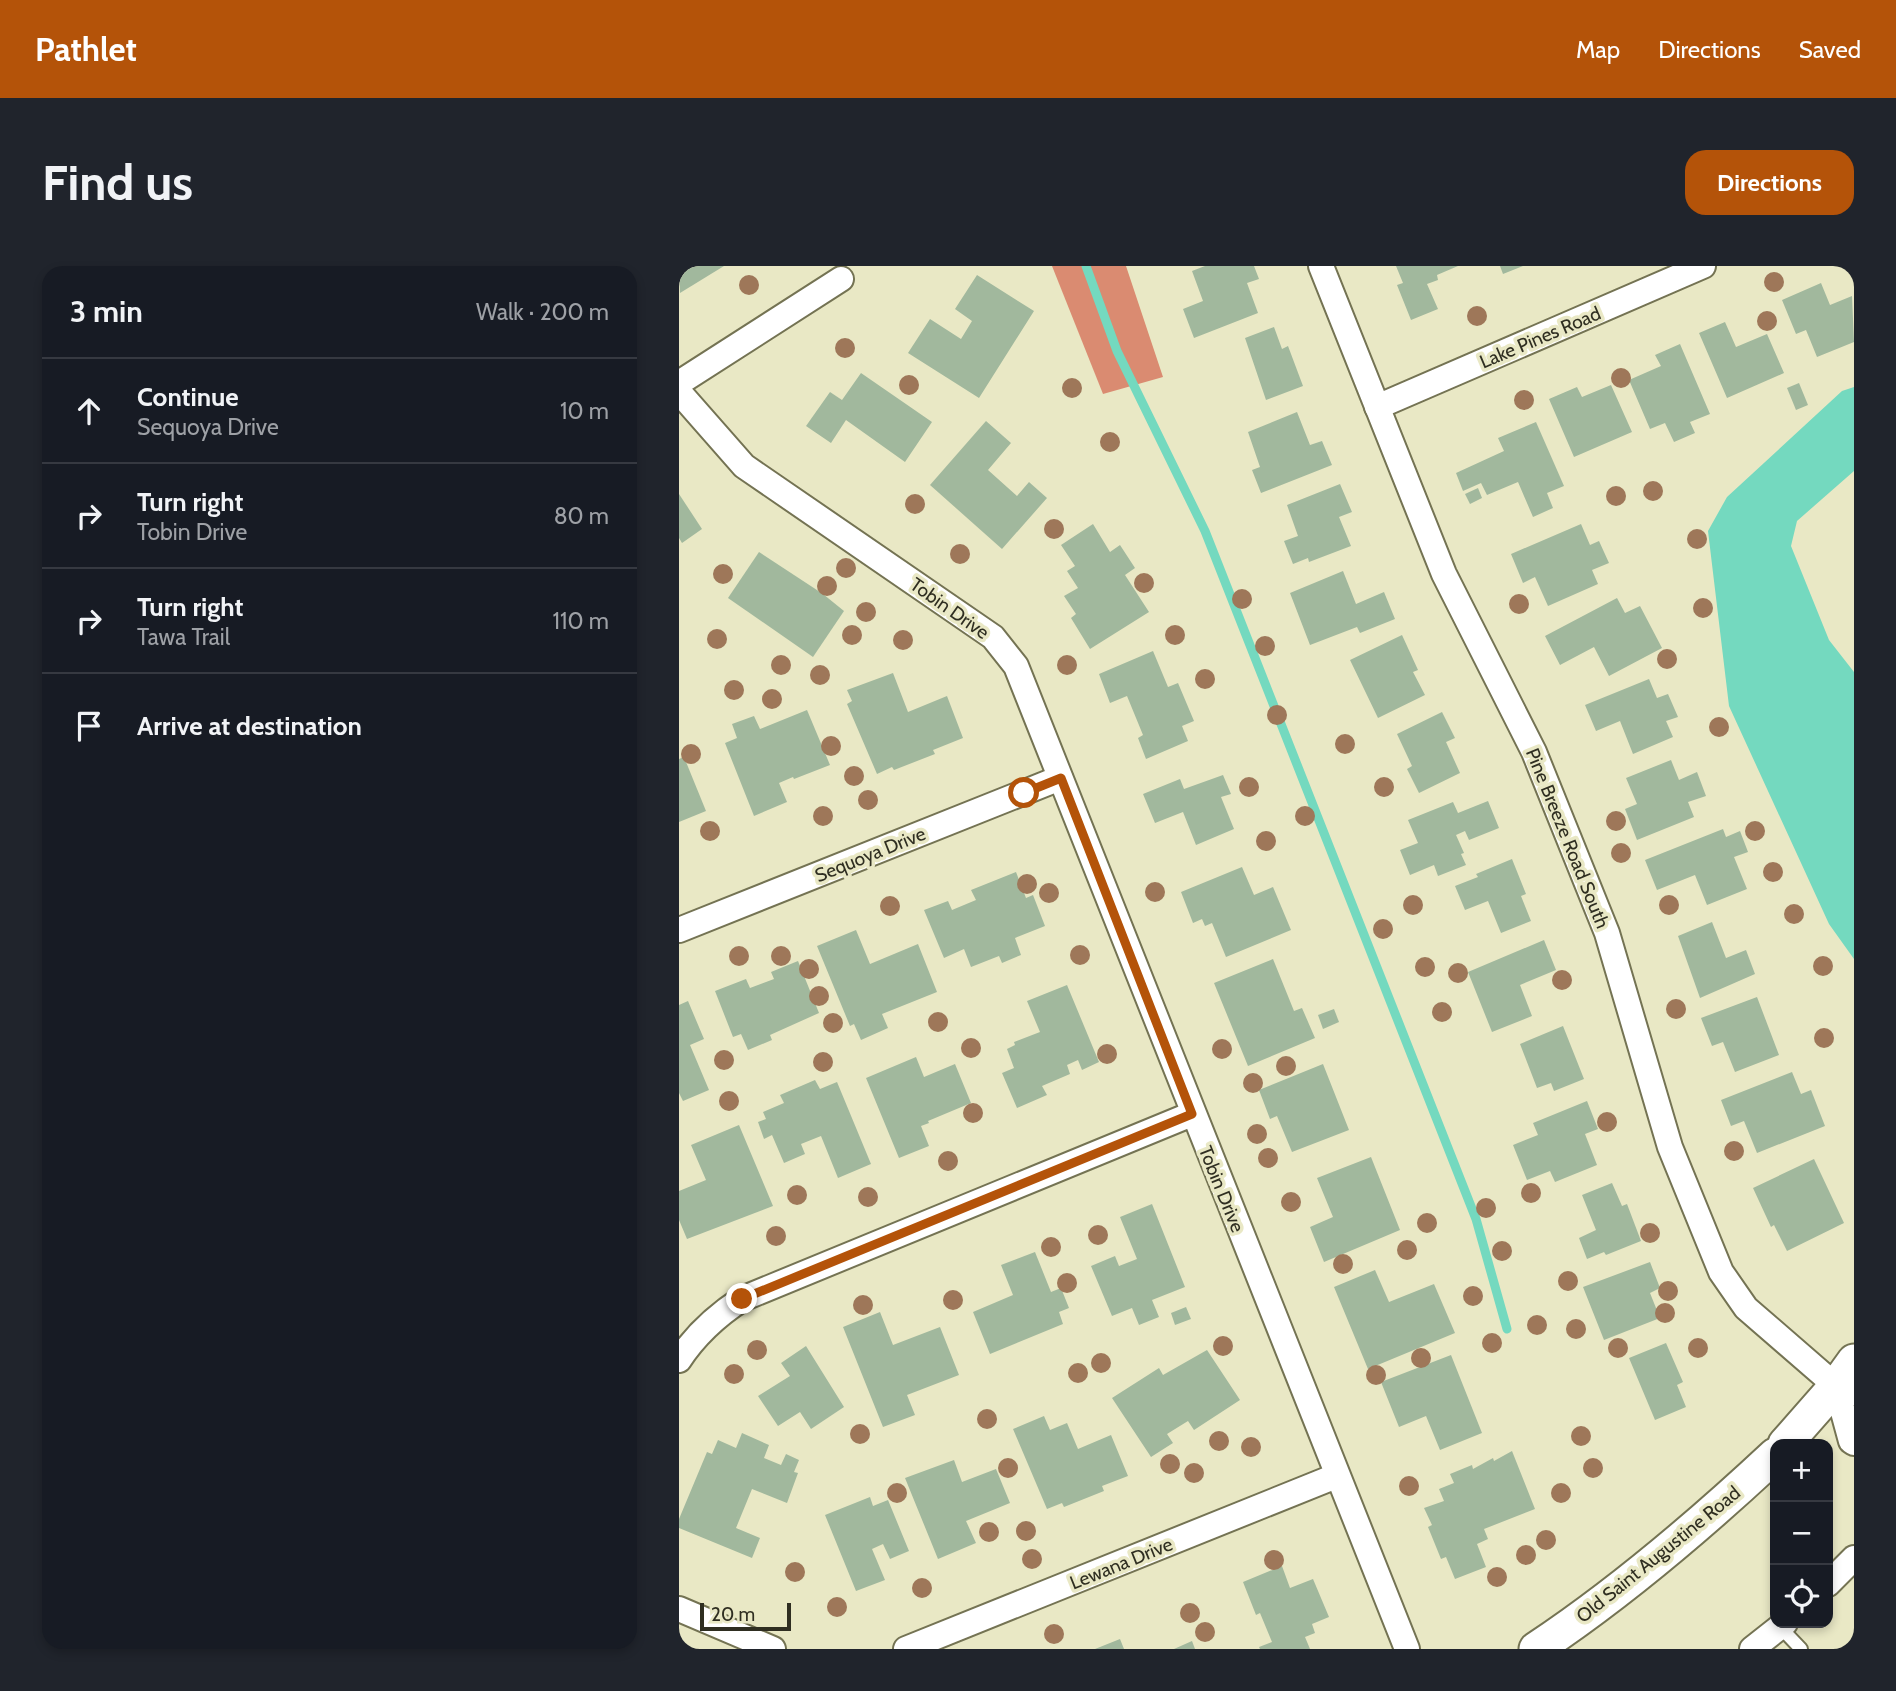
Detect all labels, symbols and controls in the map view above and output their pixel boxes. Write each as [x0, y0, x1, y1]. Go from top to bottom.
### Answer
text: Pathlet [35, 29, 137, 69]
text: Map [1576, 35, 1620, 64]
text: Directions [1658, 35, 1761, 64]
text: Saved [1799, 35, 1861, 64]
button: Directions [1685, 150, 1854, 215]
text: Find us [42, 153, 193, 212]
text: 3 min [70, 293, 143, 330]
text: Walk · 200 m [476, 298, 609, 326]
street label: Lake Pines Road [1476, 302, 1604, 373]
text: Continue [137, 381, 239, 413]
icon: ahead [70, 392, 108, 430]
text: 10 m [560, 397, 609, 425]
text: Sequoya Drive [137, 413, 279, 441]
text: Turn right [137, 486, 243, 518]
icon: right [70, 497, 108, 535]
text: 80 m [554, 502, 609, 530]
text: Tobin Drive [137, 518, 247, 546]
street label: Tobin Drive [906, 573, 994, 644]
text: Turn right [137, 591, 243, 623]
icon: right [70, 602, 108, 640]
text: 110 m [553, 607, 609, 635]
text: Tawa Trail [137, 623, 230, 651]
icon: arrive [70, 707, 108, 745]
text: Arrive at destination [137, 710, 362, 742]
street label: Pine Breeze Road South [1521, 745, 1614, 932]
route start [1008, 777, 1039, 808]
street label: Sequoya Drive [812, 822, 929, 887]
street label: Tobin Drive [1194, 1143, 1249, 1236]
route end [726, 1283, 757, 1314]
map controls [1770, 1439, 1833, 1628]
button: + [1770, 1439, 1833, 1502]
street label: Old Saint Augustine Road [1572, 1481, 1745, 1628]
button: − [1770, 1502, 1833, 1565]
street label: Lewana Drive [1067, 1532, 1176, 1594]
button: locate [1770, 1565, 1833, 1628]
scale bar [700, 1600, 791, 1632]
text: 20 m [711, 1603, 755, 1626]

